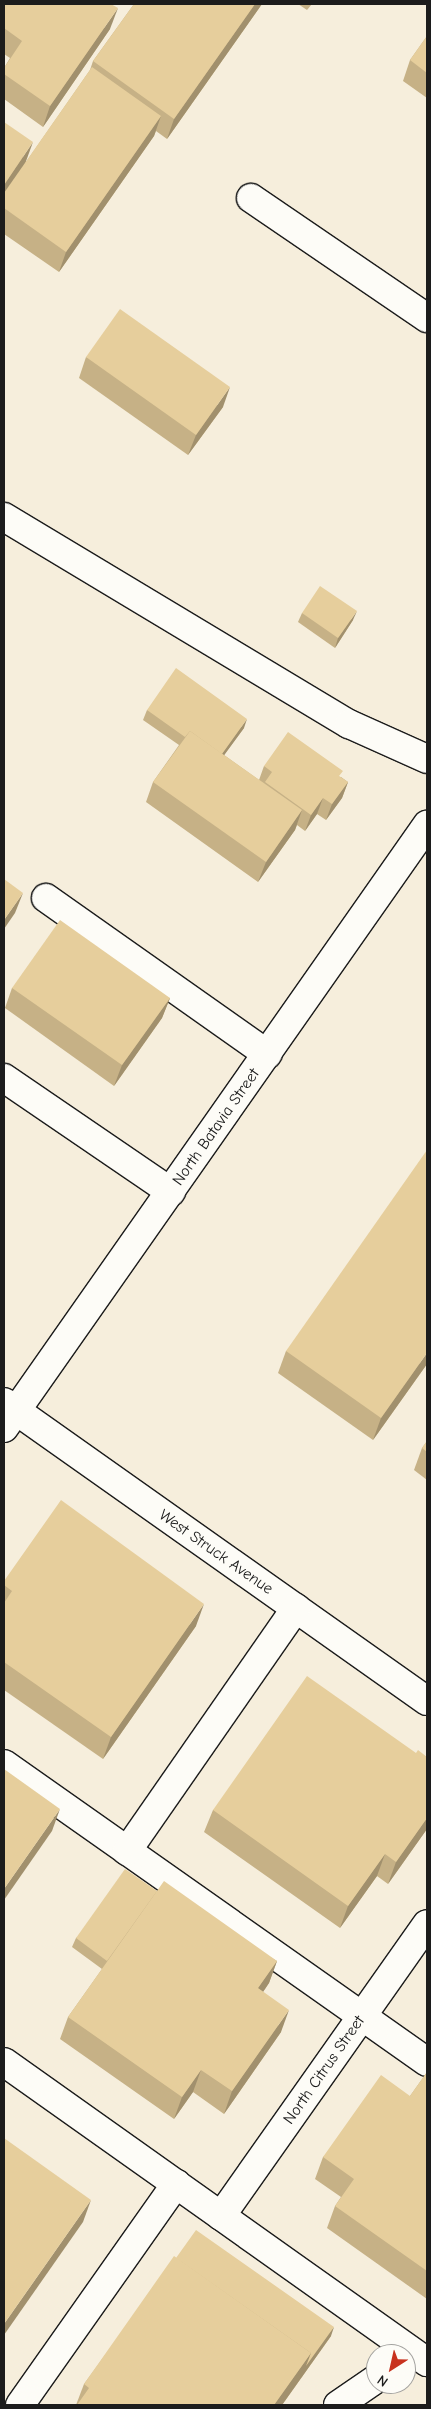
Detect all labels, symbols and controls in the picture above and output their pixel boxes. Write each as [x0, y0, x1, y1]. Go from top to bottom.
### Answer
street label: North Batavia Street [168, 1065, 264, 1189]
street label: West Struck Avenue [155, 1505, 277, 1599]
street label: North Citrus Street [279, 2012, 369, 2128]
north arrow [366, 2344, 416, 2394]
text: N [374, 2371, 391, 2390]

